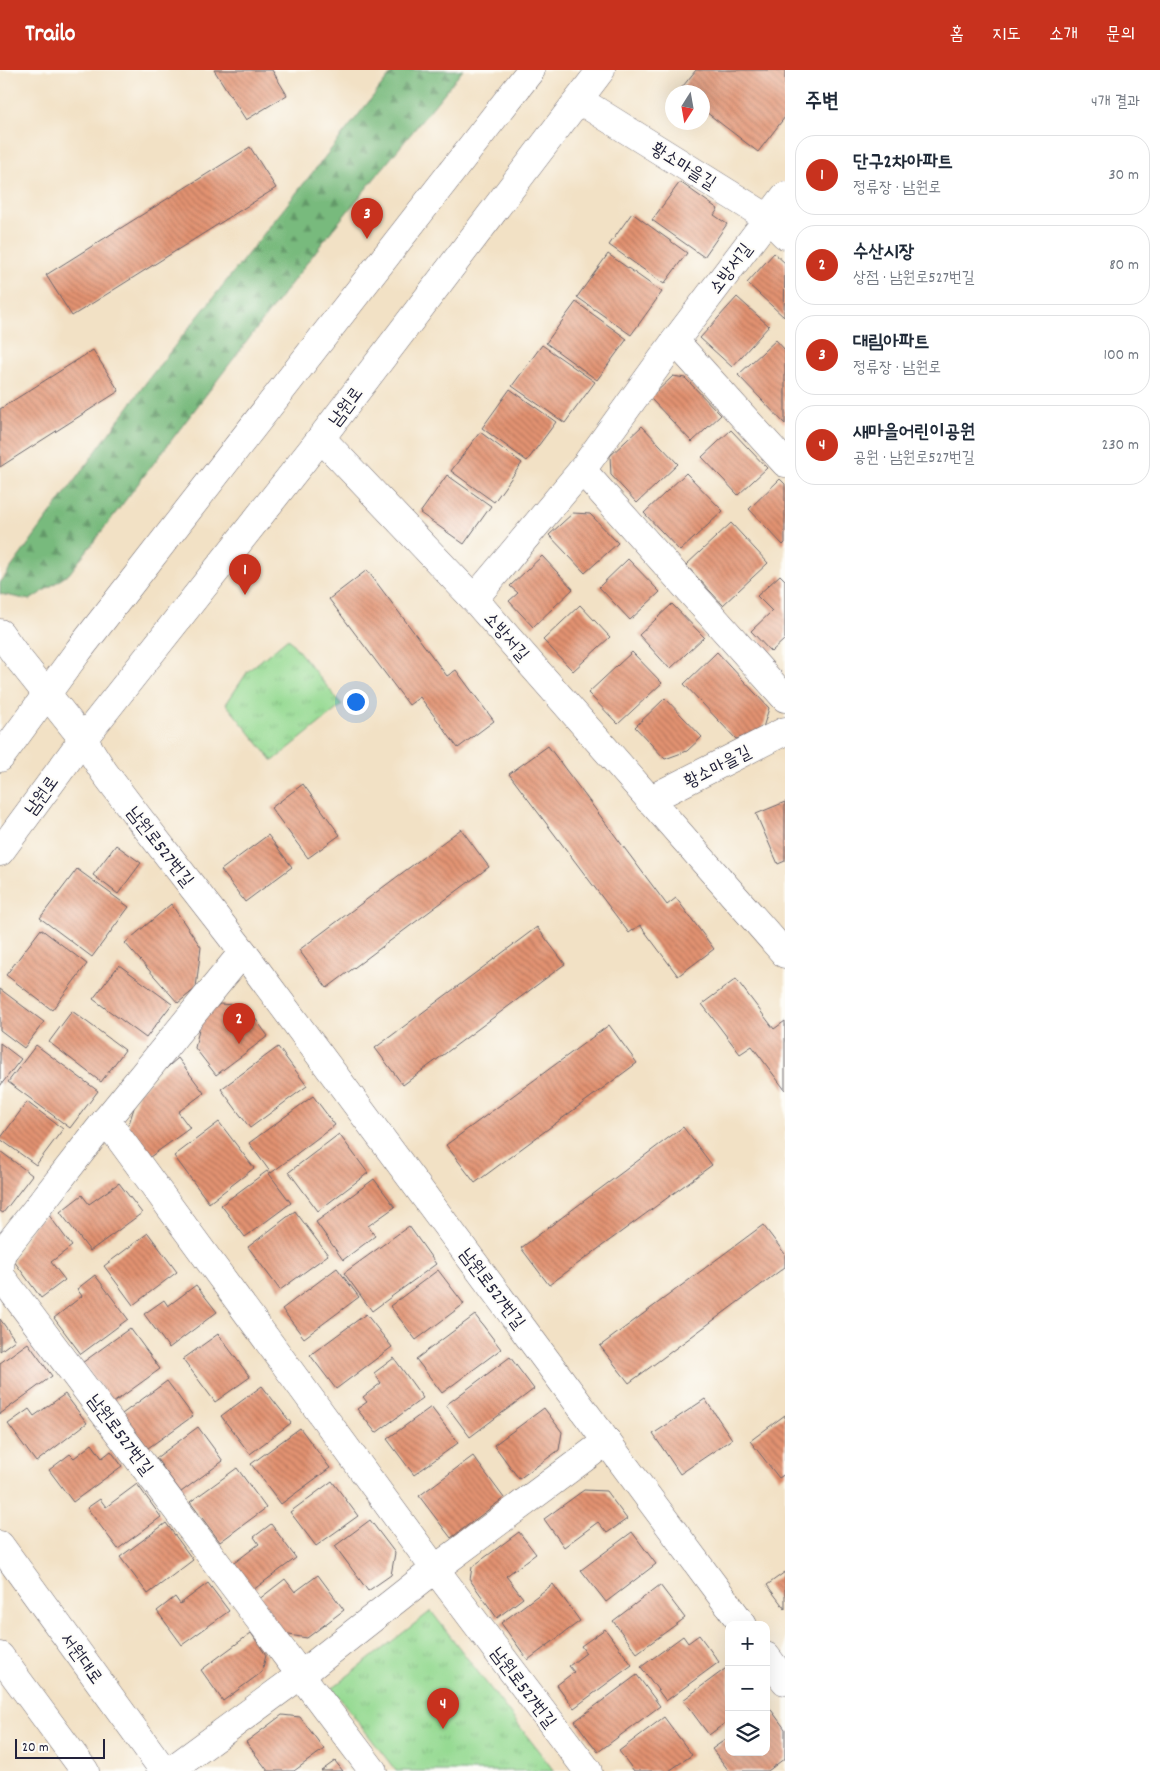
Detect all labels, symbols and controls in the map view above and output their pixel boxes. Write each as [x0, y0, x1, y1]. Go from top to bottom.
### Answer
text: Trailo [25, 18, 76, 52]
text: 홈 [950, 23, 964, 48]
text: 지도 [992, 23, 1021, 48]
text: 소개 [1049, 23, 1078, 48]
text: 문의 [1106, 23, 1135, 48]
north arrow [665, 85, 710, 130]
text: 주변 [805, 88, 839, 118]
text: 4개 결과 [1091, 91, 1140, 114]
street label: 황소마을길 [645, 137, 720, 197]
text: 단구2차아파트 [853, 150, 953, 177]
text: 1 [820, 164, 824, 187]
text: 30 m [1109, 164, 1139, 187]
text: 정류장 · 남원로 [853, 177, 941, 200]
pin: 3 [351, 198, 383, 239]
street label: 소방서길 [705, 238, 760, 300]
text: 수산시장 [853, 240, 914, 267]
text: 2 [819, 254, 826, 277]
text: 80 m [1109, 254, 1139, 277]
text: 상점 · 남원로527번길 [853, 267, 975, 290]
text: 대림아파트 [853, 330, 929, 357]
text: 3 [818, 344, 826, 367]
text: 100 m [1103, 344, 1139, 367]
text: 정류장 · 남원로 [853, 357, 941, 380]
street label: 남원로 [324, 383, 370, 432]
text: 새마을어린이공원 [853, 420, 975, 447]
text: 4 [819, 434, 825, 457]
text: 230 m [1102, 434, 1139, 457]
text: 공원 · 남원로527번길 [853, 447, 975, 470]
pin: 1 [229, 554, 261, 595]
street label: 소방서길 [477, 608, 534, 668]
your location [343, 689, 369, 715]
street label: 황소마을길 [680, 740, 757, 796]
street label: 남원로 [20, 772, 66, 821]
street label: 남원로527번길 [120, 802, 199, 893]
pin: 2 [223, 1003, 255, 1044]
street label: 남원로527번길 [452, 1244, 530, 1336]
street label: 남원로527번길 [80, 1390, 158, 1482]
map controls [725, 1621, 770, 1756]
button: + [725, 1621, 770, 1666]
street label: 서원대로 [53, 1629, 107, 1690]
street label: 남원로527번길 [483, 1643, 561, 1735]
button: − [725, 1666, 770, 1711]
pin: 4 [427, 1688, 459, 1729]
button: layers [725, 1711, 770, 1756]
scale bar [15, 1736, 105, 1759]
text: 20 m [22, 1738, 49, 1758]

